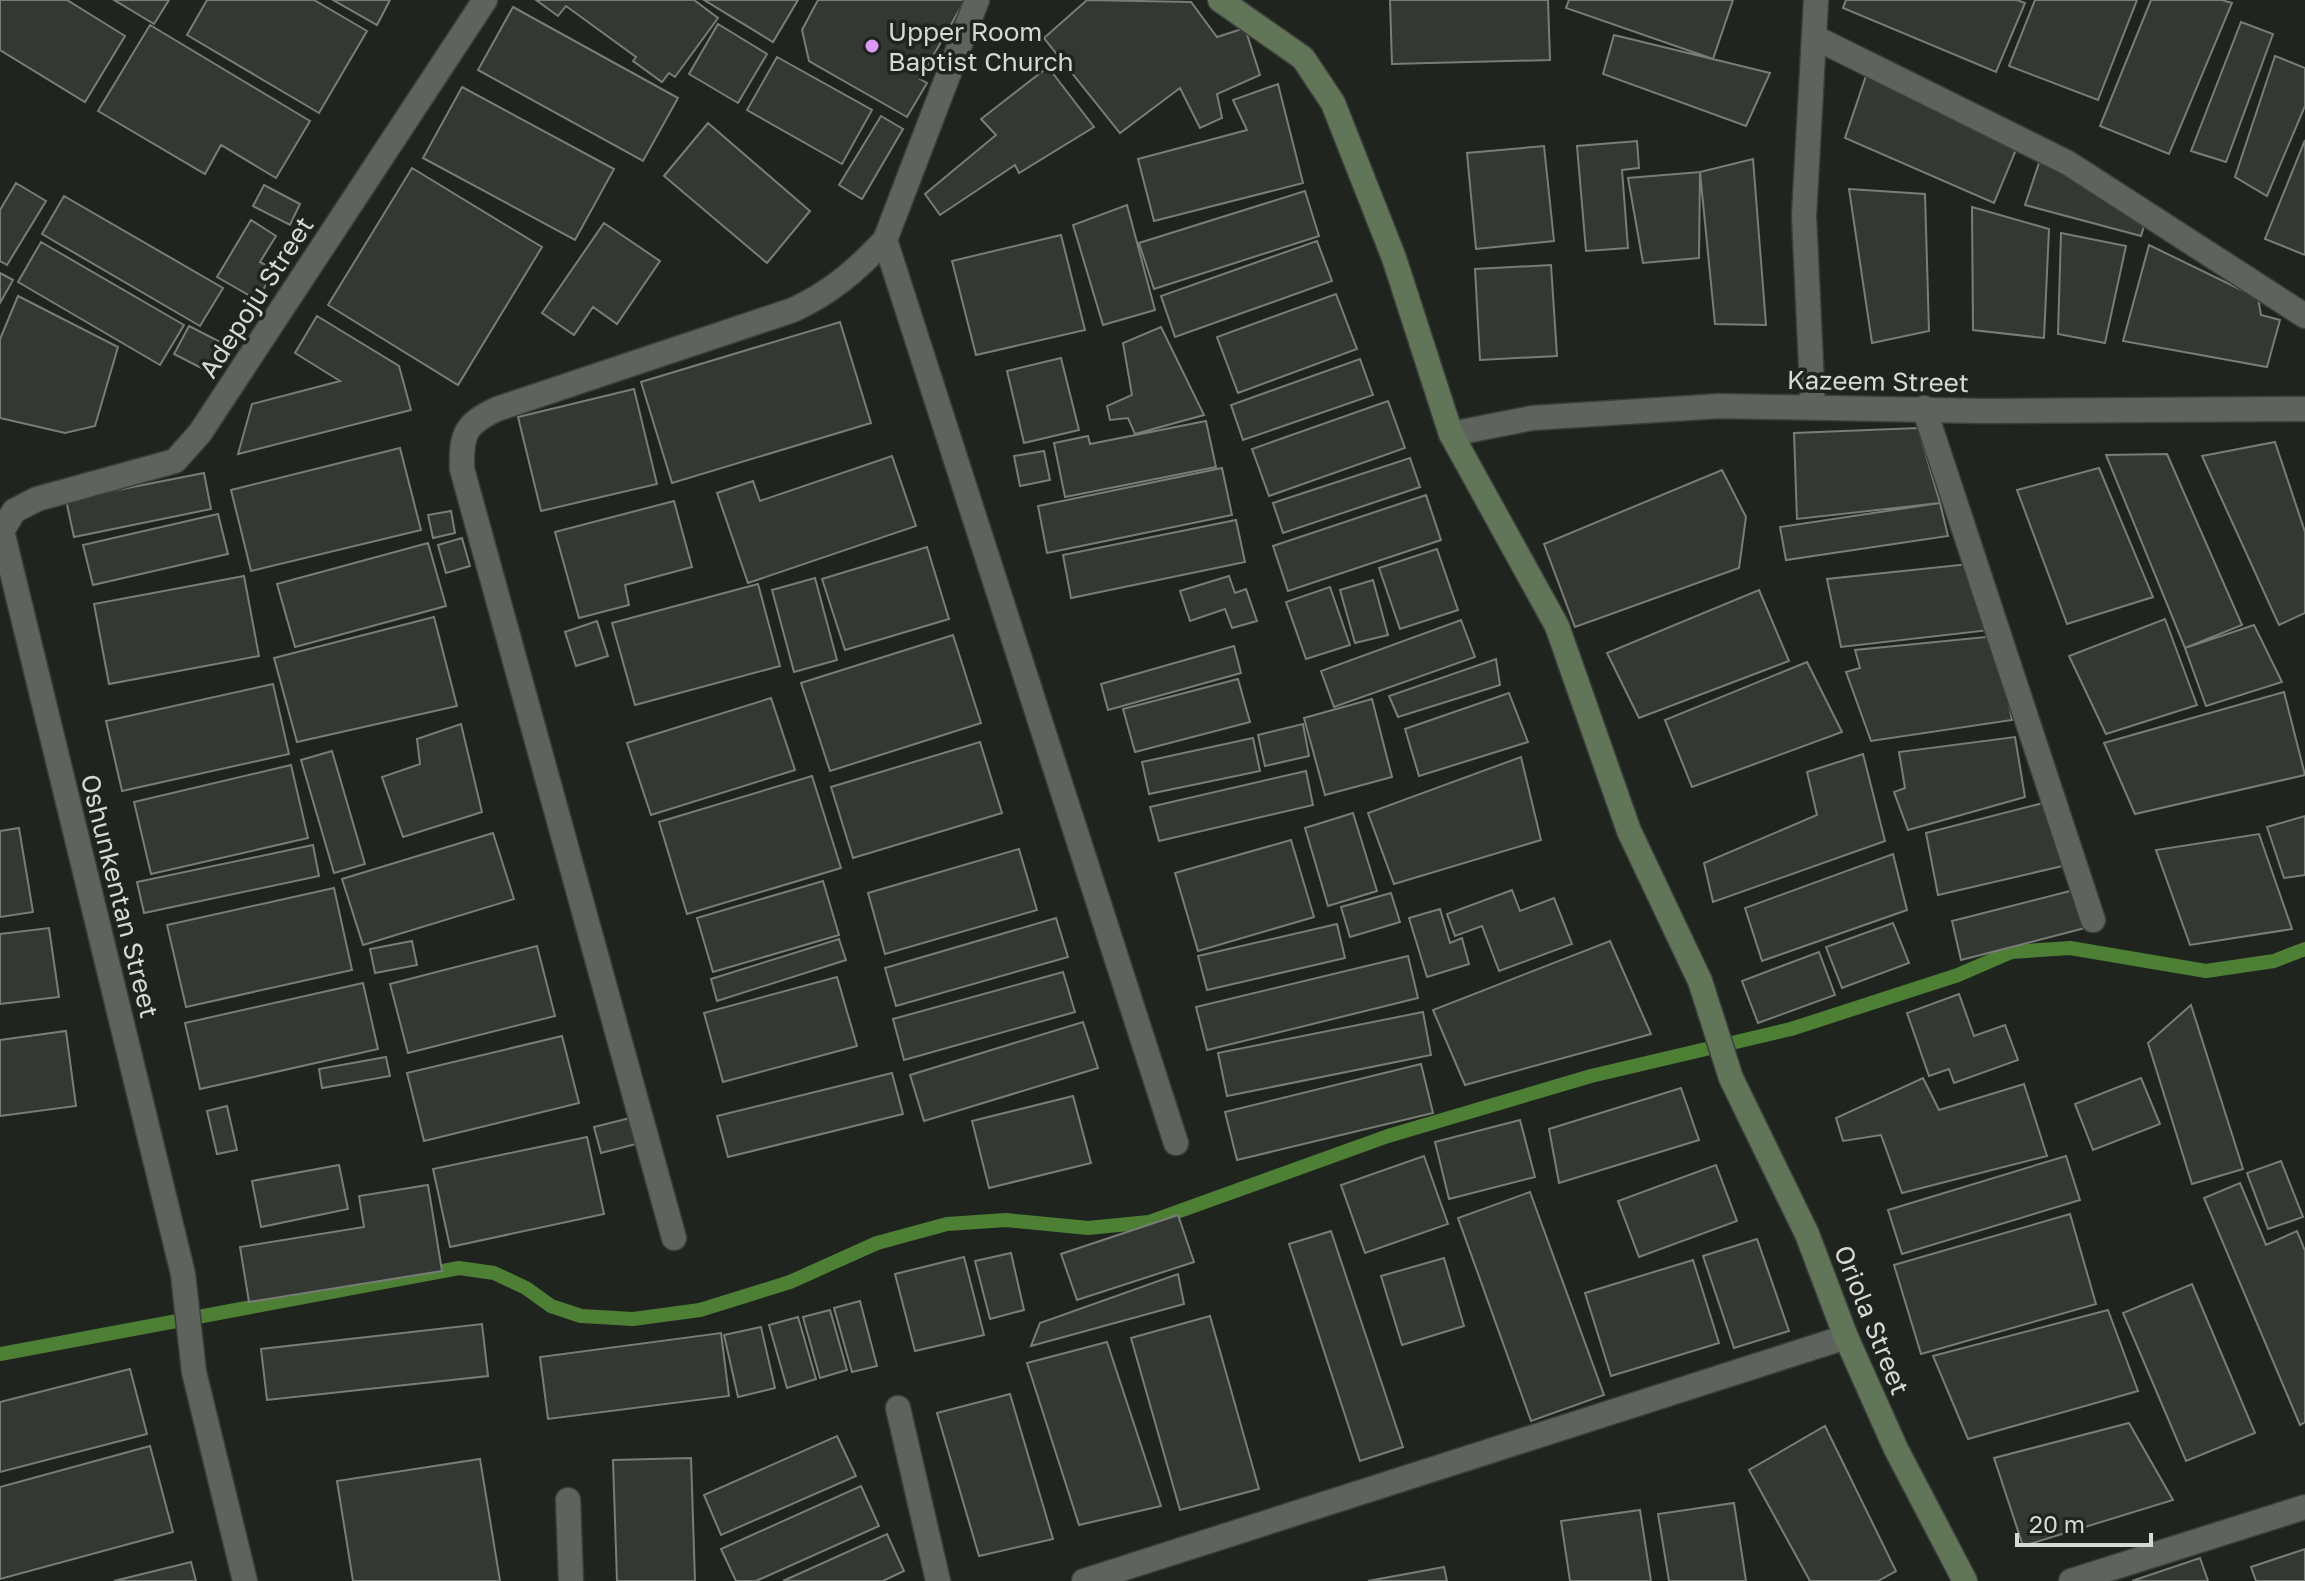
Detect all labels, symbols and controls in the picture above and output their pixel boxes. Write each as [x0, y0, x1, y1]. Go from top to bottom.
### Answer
place label: Upper Room Baptist Church [888, 16, 1074, 77]
marker: Upper Room Baptist Church [863, 37, 881, 55]
street label: Adepoju Street [192, 211, 320, 383]
street label: Kazeem Street [1787, 364, 1969, 398]
street label: Oshunkentan Street [75, 771, 165, 1021]
street label: Oriola Street [1828, 1241, 1916, 1399]
scale bar [2017, 1497, 2151, 1547]
text: 20 m [2029, 1509, 2085, 1538]

